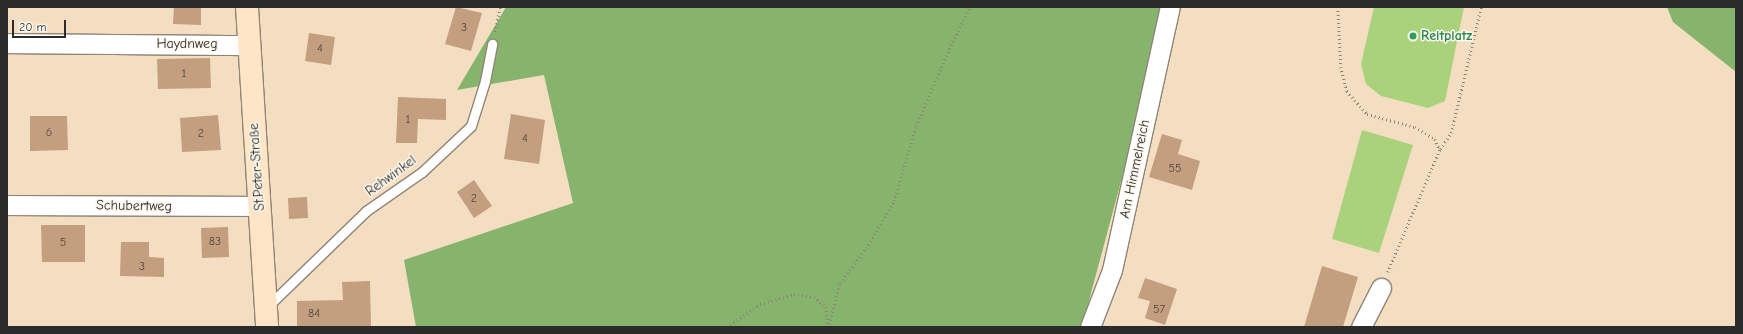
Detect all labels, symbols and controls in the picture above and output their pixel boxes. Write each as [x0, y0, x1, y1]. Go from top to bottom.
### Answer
scale bar [14, 12, 68, 38]
text: 20 m [19, 20, 47, 34]
house number: 3 [461, 21, 467, 35]
place label: Reitplatz [1421, 28, 1472, 44]
marker: Reitplatz [1408, 31, 1418, 41]
street label: Haydnweg [156, 36, 218, 52]
house number: 4 [317, 42, 323, 56]
house number: 1 [182, 67, 186, 81]
house number: 1 [406, 113, 410, 127]
street label: Am Himmelreich [1116, 118, 1154, 220]
street label: St.Peter-Straße [246, 123, 268, 211]
house number: 6 [46, 126, 52, 140]
house number: 2 [198, 127, 204, 141]
house number: 4 [522, 132, 528, 146]
street label: Rehwinkel [362, 152, 420, 200]
house number: 55 [1168, 162, 1182, 176]
house number: 2 [471, 192, 477, 206]
street label: Schubertweg [96, 197, 172, 215]
house number: 83 [209, 235, 221, 249]
house number: 5 [60, 236, 66, 250]
house number: 3 [139, 260, 145, 274]
house number: 57 [1153, 303, 1165, 317]
house number: 84 [308, 307, 320, 321]

